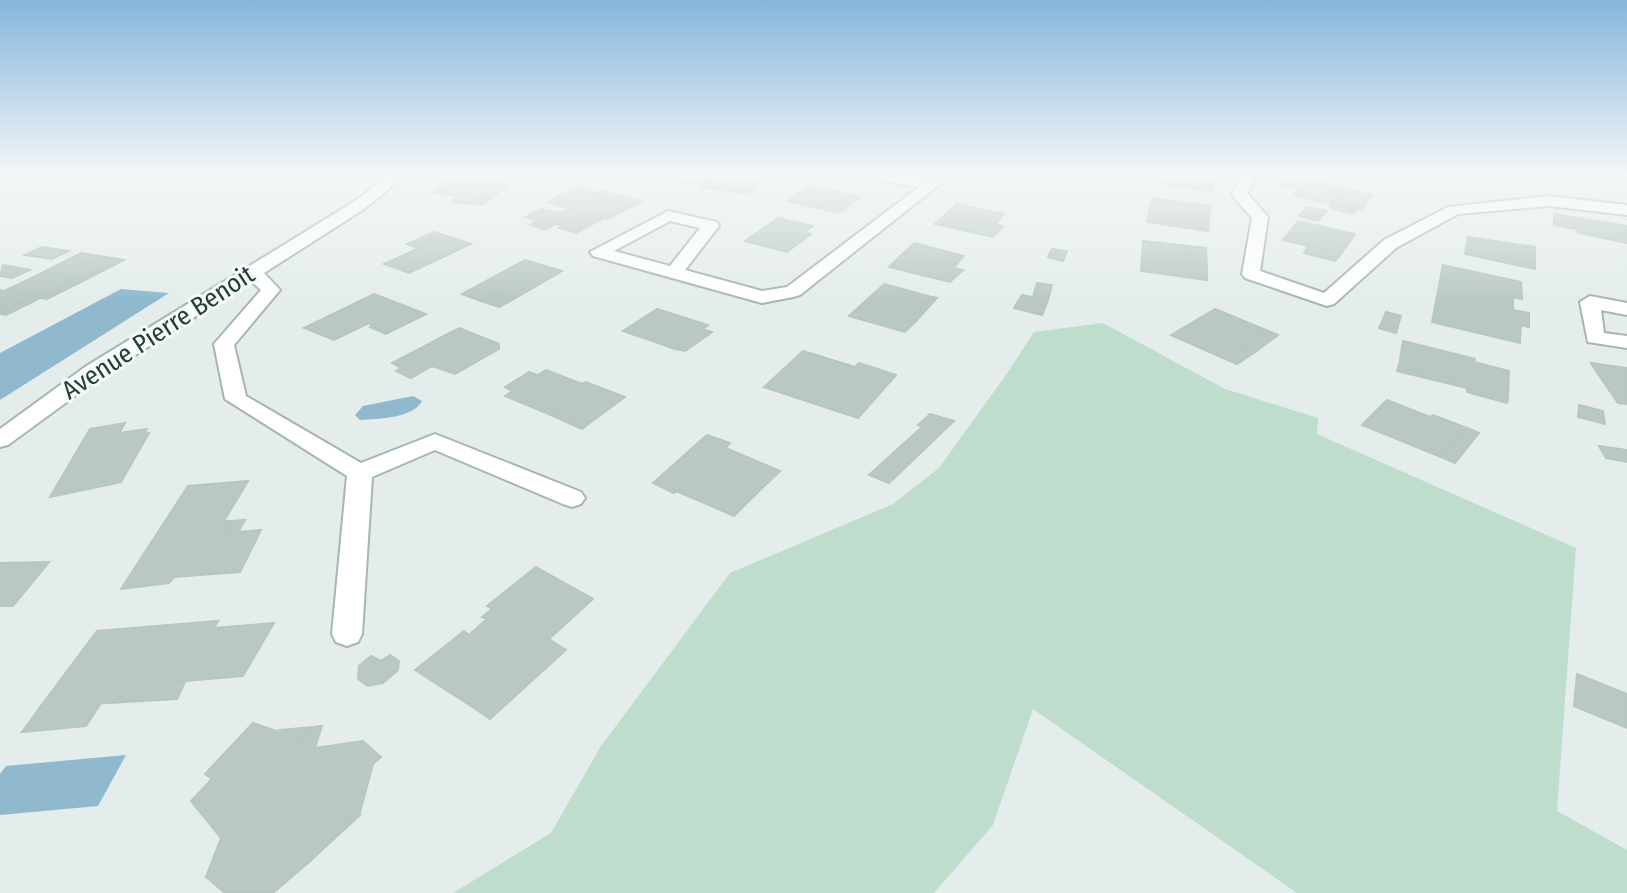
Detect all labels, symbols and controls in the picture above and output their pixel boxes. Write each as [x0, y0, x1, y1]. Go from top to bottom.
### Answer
street label: Avenue Pierre Benoit [56, 258, 261, 406]

